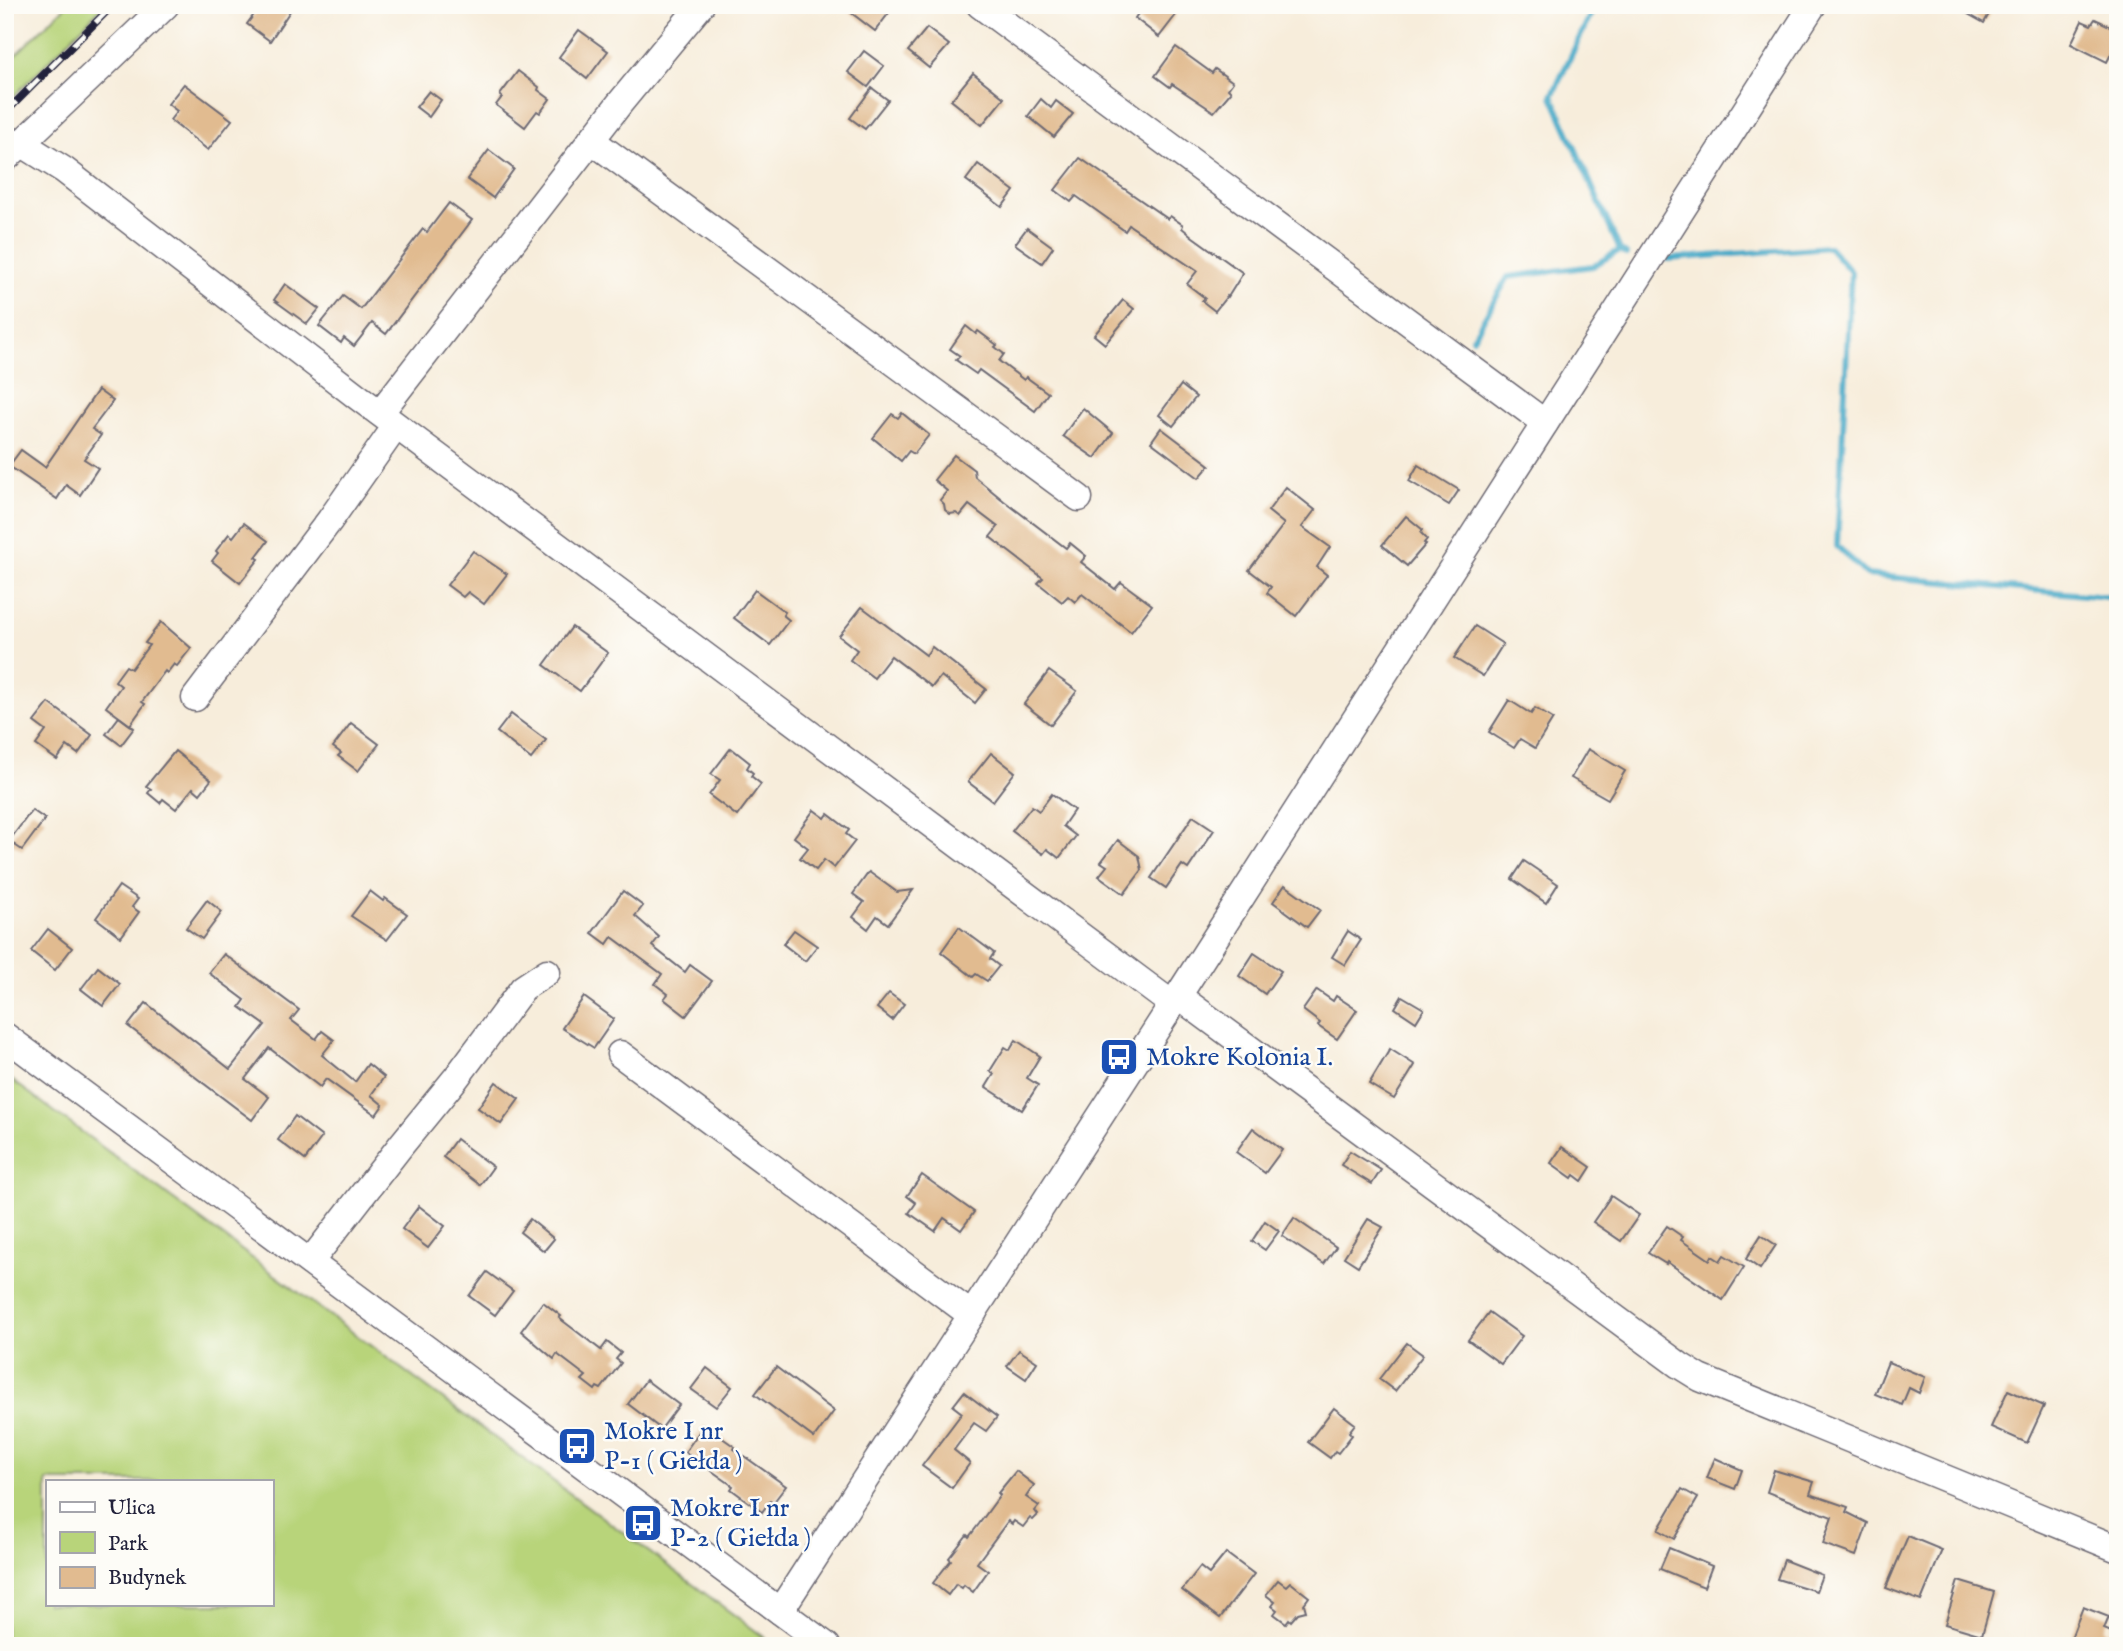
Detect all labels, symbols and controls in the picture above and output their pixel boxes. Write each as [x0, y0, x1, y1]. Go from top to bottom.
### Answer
bus stop icon: Mokre Kolonia I. [1098, 1036, 1140, 1078]
place label: Mokre Kolonia I. [1146, 1041, 1333, 1074]
place label: Mokre I nr P-1 ( Giełda ) [604, 1415, 743, 1478]
bus stop icon: Mokre I nr P-1 ( Giełda ) [556, 1425, 598, 1467]
legend [46, 1480, 273, 1606]
place label: Mokre I nr P-2 ( Giełda ) [670, 1492, 811, 1555]
text: Ulica [108, 1495, 156, 1522]
bus stop icon: Mokre I nr P-2 ( Giełda ) [622, 1502, 664, 1544]
text: Park [108, 1531, 149, 1558]
text: Budynek [108, 1565, 187, 1592]

